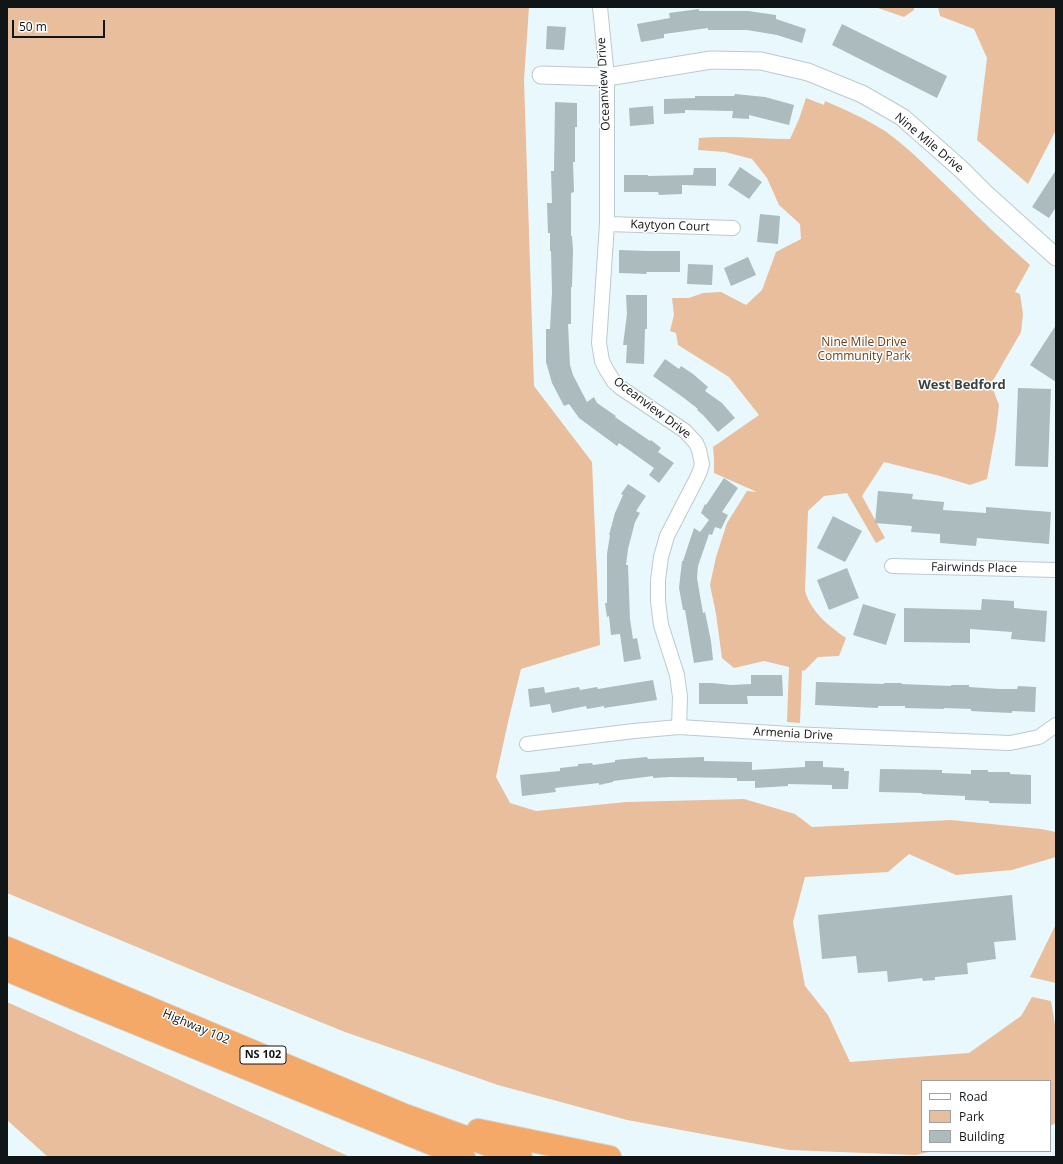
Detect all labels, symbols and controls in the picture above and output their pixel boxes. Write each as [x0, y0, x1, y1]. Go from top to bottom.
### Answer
scale bar [14, 12, 107, 38]
text: 50 m [19, 18, 47, 35]
street label: Oceanview Drive [594, 37, 614, 131]
street label: Nine Mile Drive [892, 110, 966, 176]
street label: Kaytyon Court [630, 217, 710, 235]
park label: Nine Mile Drive Community Park [817, 336, 911, 364]
street label: Oceanview Drive [610, 374, 694, 442]
district label: West Bedford [918, 377, 1006, 393]
street label: Fairwinds Place [931, 560, 1017, 576]
street label: Armenia Drive [753, 725, 833, 743]
street label: Highway 102 [160, 1006, 232, 1048]
road number: NS 102 [240, 1046, 286, 1064]
legend [921, 1080, 1051, 1152]
text: Road [959, 1088, 988, 1105]
text: Park [959, 1108, 984, 1125]
text: Building [959, 1128, 1004, 1145]

